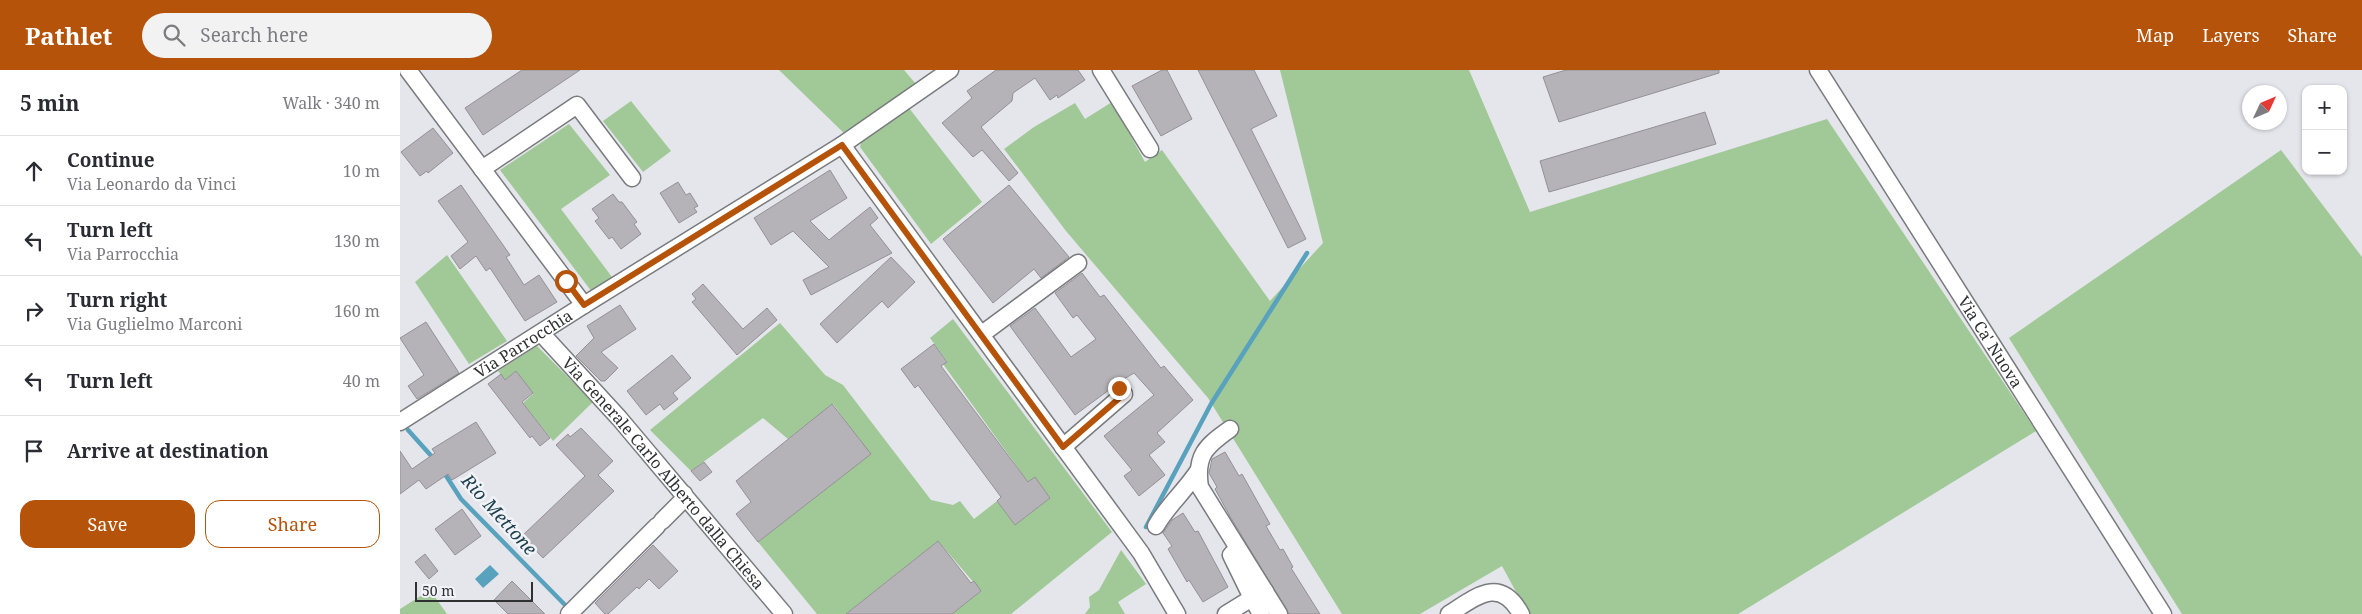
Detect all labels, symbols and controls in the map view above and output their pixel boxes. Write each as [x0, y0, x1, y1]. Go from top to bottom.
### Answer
search box [142, 13, 492, 58]
text: Pathlet [25, 19, 112, 52]
icon: search [160, 21, 188, 49]
text: Search here [200, 22, 308, 48]
text: Map [2136, 23, 2174, 47]
text: Layers [2202, 23, 2260, 47]
text: Share [2288, 23, 2337, 47]
north arrow [2242, 85, 2287, 130]
map controls [2302, 85, 2347, 175]
button: + [2302, 85, 2347, 130]
text: 5 min [20, 89, 79, 117]
text: Walk · 340 m [283, 92, 380, 114]
button: − [2302, 130, 2347, 175]
text: Continue [67, 147, 155, 173]
icon: ahead [20, 157, 48, 185]
text: 10 m [343, 160, 380, 182]
text: Via Leonardo da Vinci [67, 173, 236, 195]
text: Turn left [67, 217, 153, 243]
icon: left [20, 227, 48, 255]
text: 130 m [334, 230, 380, 252]
text: Via Parrocchia [67, 243, 179, 265]
route start [555, 270, 578, 293]
text: Turn right [67, 287, 167, 313]
street label: Via Ca' Nuova [1953, 292, 2028, 392]
icon: right [20, 297, 48, 325]
text: 160 m [334, 300, 380, 322]
street label: Via Parrocchia [470, 304, 576, 383]
text: Via Guglielmo Marconi [67, 313, 243, 335]
street label: Via Generale Carlo Alberto dalla Chiesa [557, 352, 769, 594]
icon: left [20, 367, 48, 395]
text: Turn left [67, 368, 153, 394]
text: 40 m [343, 370, 380, 392]
route end [1108, 377, 1131, 400]
icon: arrive [20, 437, 48, 465]
text: Arrive at destination [67, 438, 269, 464]
water label: Rio Mettone [456, 468, 543, 560]
button: Save [20, 500, 195, 548]
button: Share [205, 500, 380, 548]
scale bar [415, 579, 532, 602]
text: 50 m [422, 581, 455, 600]

